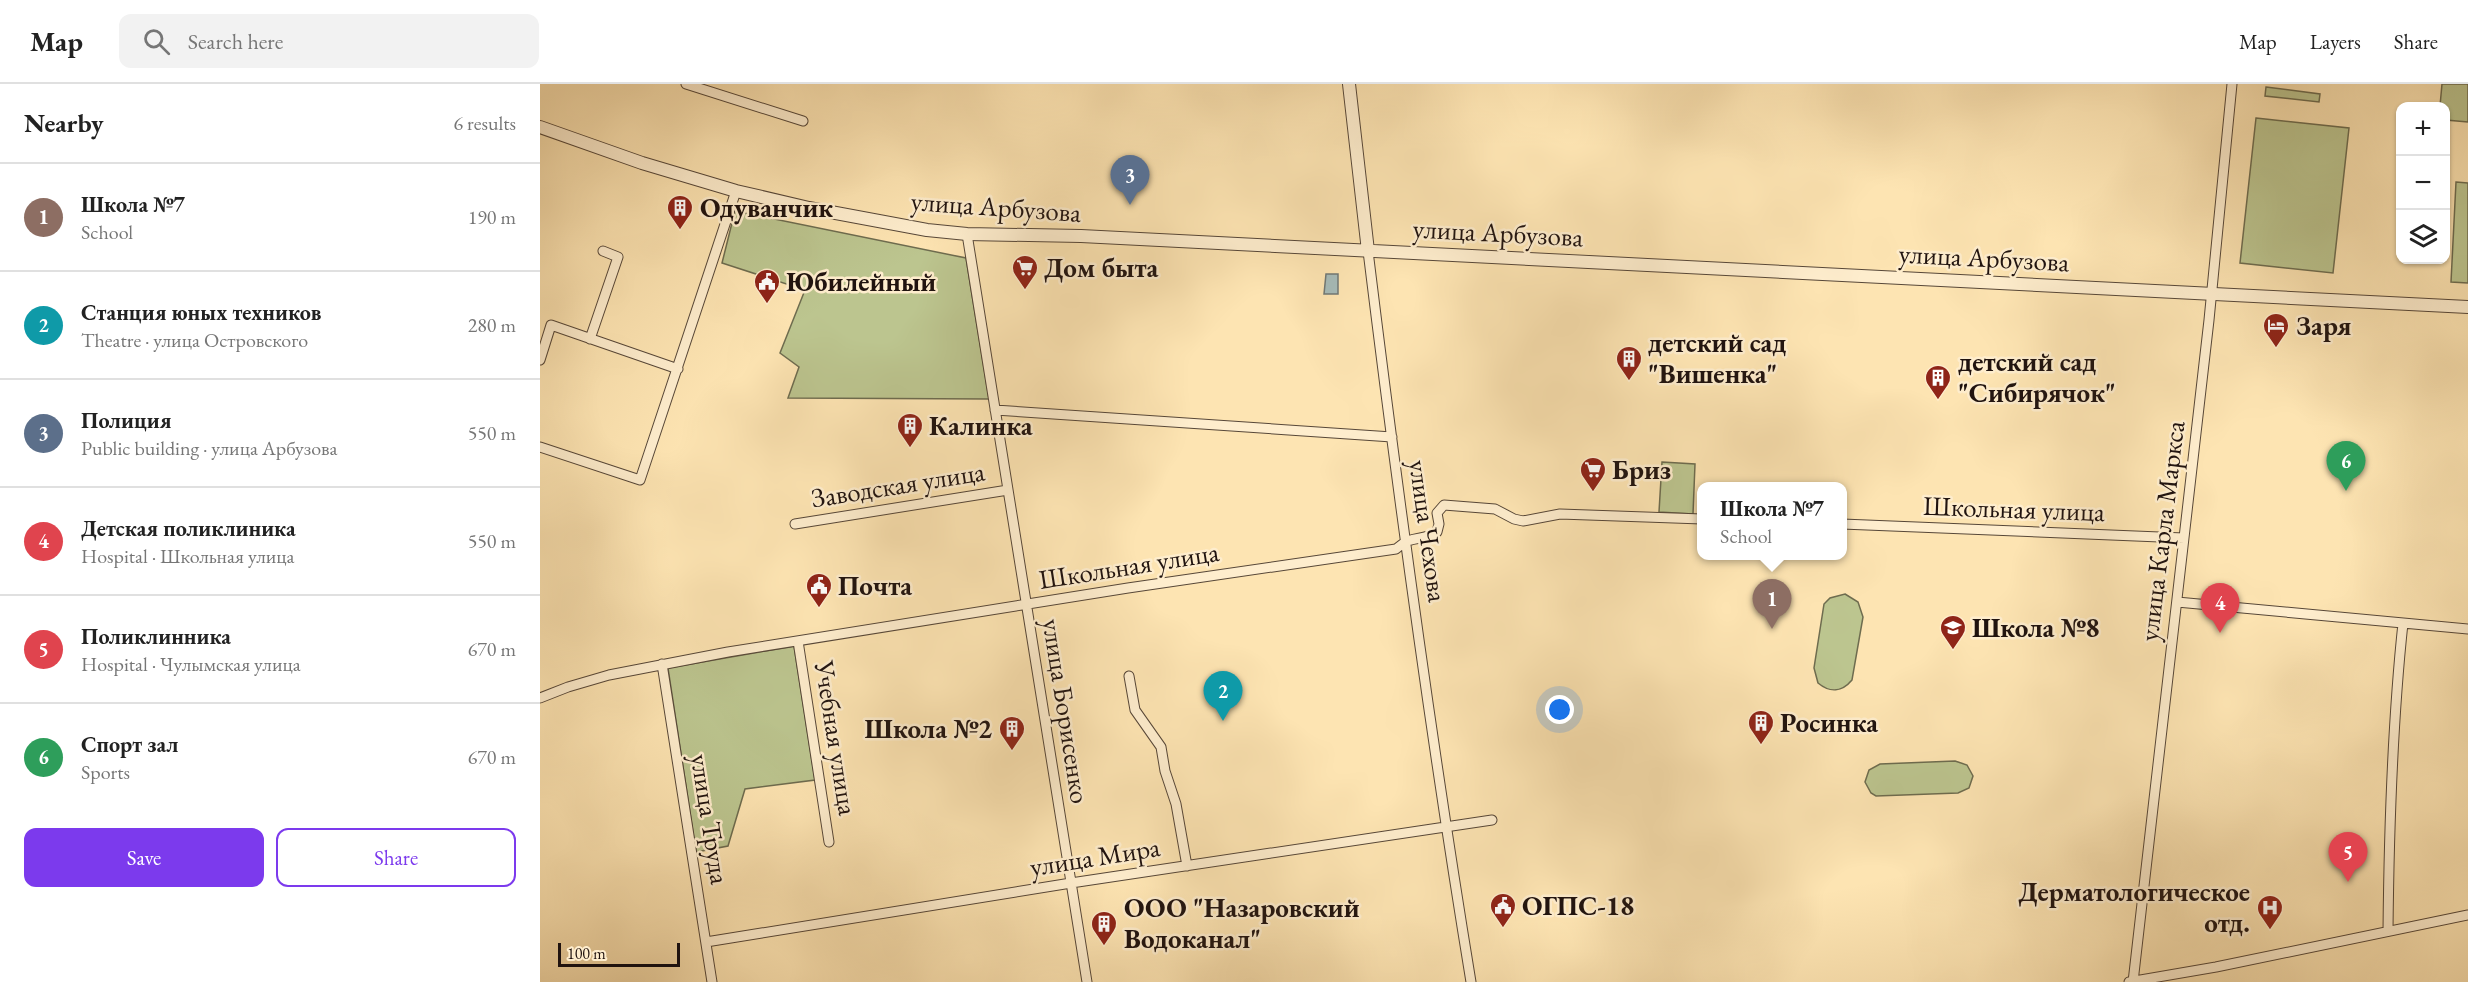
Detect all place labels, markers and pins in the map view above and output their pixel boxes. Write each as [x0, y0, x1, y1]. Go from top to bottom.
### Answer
pin: 3 [1110, 156, 1150, 205]
place label: Одуванчик [700, 190, 833, 225]
building icon: Одуванчик [665, 193, 695, 231]
place label: Дом быта [1044, 250, 1159, 285]
supermarket icon: Дом быта [1010, 253, 1040, 291]
place label: Юбилейный [786, 264, 936, 299]
public building icon: Юбилейный [752, 267, 782, 305]
place label: Заря [2296, 308, 2351, 343]
hotel icon: Заря [2261, 311, 2291, 349]
place label: детский сад "Вишенка" [1648, 325, 1787, 391]
building icon: детский сад "Вишенка" [1614, 344, 1644, 382]
place label: детский сад "Сибирячок" [1958, 344, 2116, 410]
building icon: детский сад "Сибирячок" [1923, 363, 1953, 401]
place label: Калинка [929, 408, 1033, 443]
building icon: Калинка [895, 411, 925, 449]
pin: 6 [2326, 442, 2366, 491]
place label: Бриз [1612, 452, 1671, 487]
supermarket icon: Бриз [1578, 455, 1608, 493]
place label: Почта [838, 568, 912, 603]
public building icon: Почта [804, 571, 834, 609]
pin: 1 [1752, 580, 1792, 629]
pin: 4 [2200, 584, 2240, 633]
place label: Школа №8 [1972, 610, 2099, 645]
school or university icon: Школа №8 [1938, 613, 1968, 651]
pin: 2 [1204, 672, 1242, 721]
place label: Росинка [1780, 705, 1878, 740]
building icon: Росинка [1746, 708, 1776, 746]
place label: Школа №2 [865, 711, 992, 746]
building icon: Школа №2 [997, 714, 1027, 752]
pin: 5 [2328, 832, 2368, 882]
place label: Дерматологическое отд. [2018, 874, 2250, 940]
place label: ОГПС-18 [1522, 888, 1634, 923]
place label: ООО "Назаровский Водоканал" [1124, 890, 1360, 956]
public building icon: ОГПС-18 [1488, 891, 1518, 929]
hospital icon: Дерматологическое отд. [2255, 893, 2285, 931]
building icon: ООО "Назаровский Водоканал" [1089, 909, 1119, 947]

